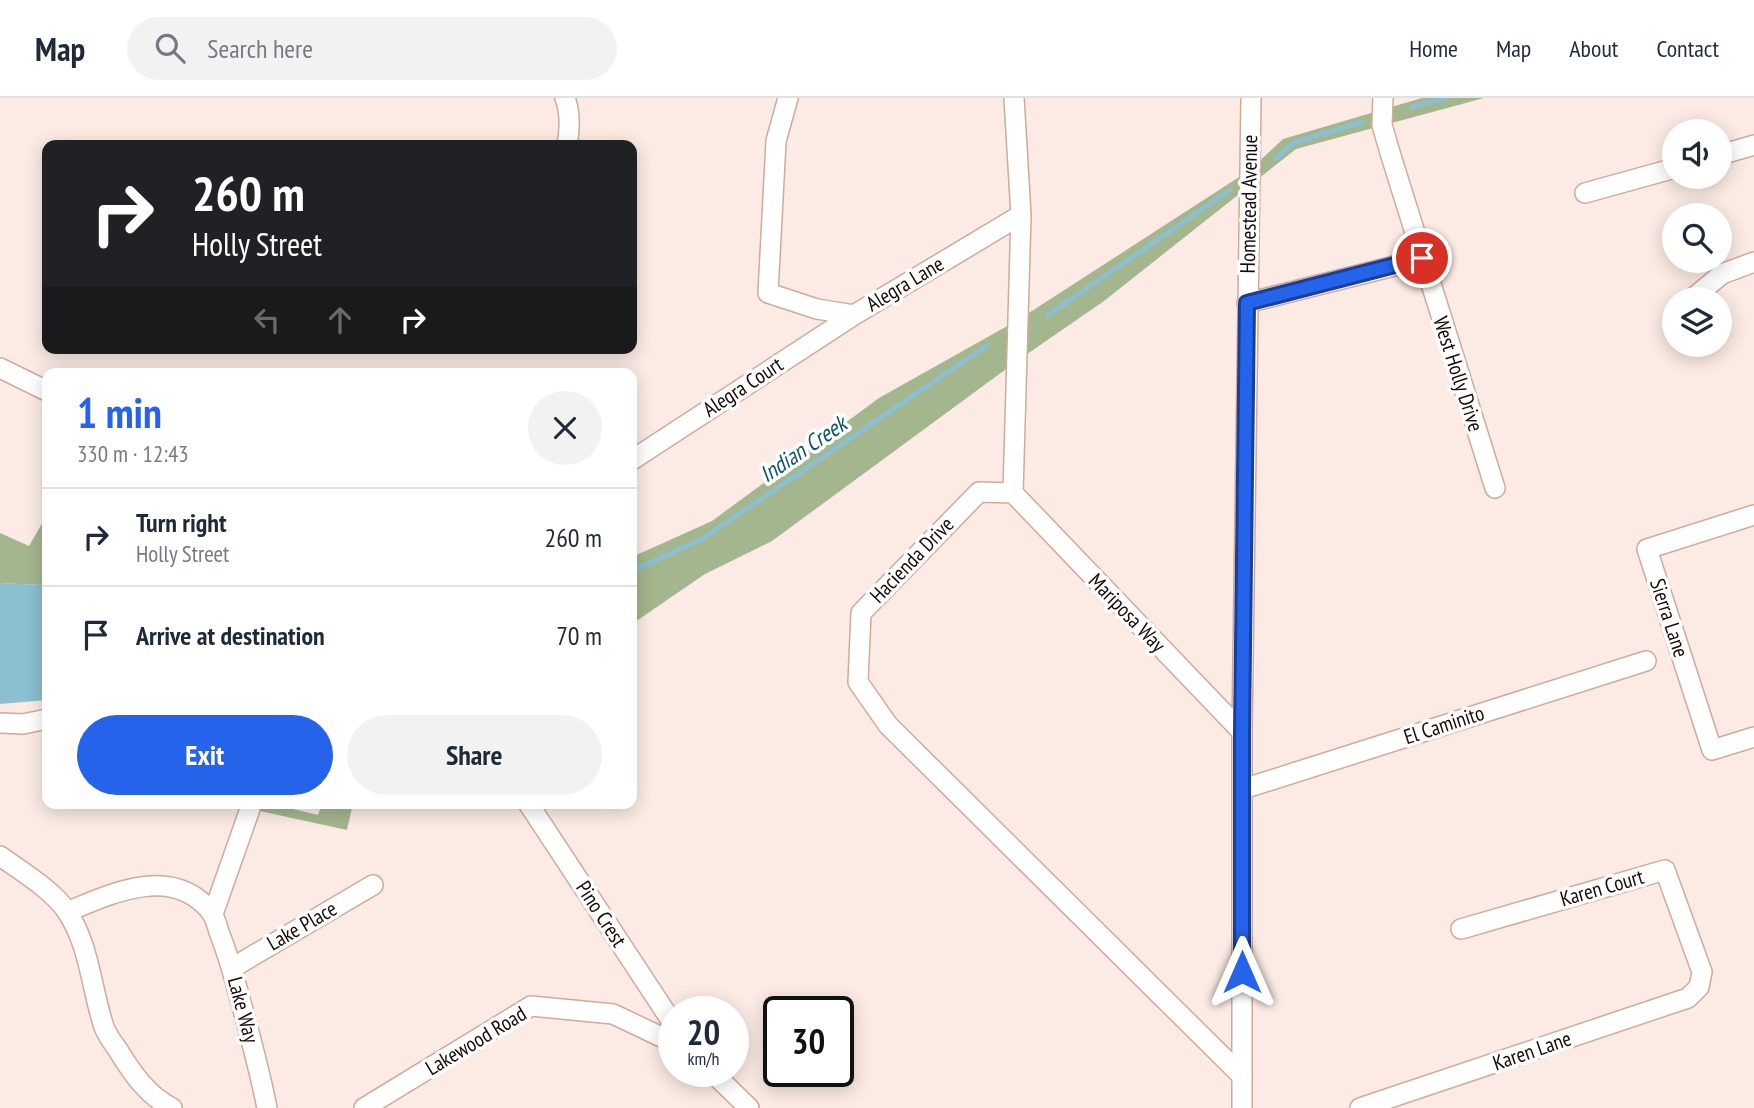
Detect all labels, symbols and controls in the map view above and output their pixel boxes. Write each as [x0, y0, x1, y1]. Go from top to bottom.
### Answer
search box [127, 17, 617, 80]
text: Map [35, 27, 85, 70]
icon: search [151, 29, 189, 67]
text: Search here [207, 32, 313, 65]
text: Home [1409, 33, 1458, 64]
text: Map [1496, 33, 1531, 64]
text: About [1569, 33, 1618, 64]
text: Contact [1656, 33, 1719, 64]
map controls [1662, 119, 1732, 357]
button: sound [1662, 119, 1732, 189]
street label: Homestead Avenue [1234, 134, 1263, 273]
text: 260 m [192, 161, 305, 225]
icon: right [77, 168, 168, 259]
button: search [1662, 203, 1732, 273]
text: Holly Street [192, 223, 322, 265]
pin [1392, 228, 1452, 288]
icon: arrive [1403, 239, 1441, 277]
street label: Alegra Lane [861, 250, 948, 317]
button: layers [1662, 287, 1732, 357]
icon: left [248, 301, 286, 339]
icon: ahead [321, 301, 359, 339]
icon: right [394, 301, 432, 339]
street label: West Holly Drive [1427, 313, 1490, 435]
street label: Alegra Court [698, 351, 788, 422]
text: 1 min [77, 385, 162, 440]
button: close [528, 391, 602, 465]
water label: Indian Creek [754, 407, 854, 488]
text: 330 m · 12:43 [77, 439, 189, 468]
text: Turn right [136, 506, 227, 539]
street label: Hacienda Drive [864, 511, 959, 608]
icon: right [77, 518, 115, 556]
text: 260 m [544, 521, 602, 554]
text: Holly Street [136, 539, 229, 568]
street label: Mariposa Way [1083, 567, 1172, 658]
street label: Sierra Lane [1644, 575, 1695, 661]
icon: arrive [77, 616, 115, 654]
text: Arrive at destination [136, 619, 325, 652]
text: 70 m [556, 619, 602, 652]
street label: El Caminito [1400, 699, 1487, 750]
button: Exit [77, 715, 333, 795]
button: Share [347, 715, 602, 795]
street label: Karen Court [1557, 863, 1647, 912]
street label: Pino Crest [570, 876, 633, 952]
street label: Lake Place [262, 895, 342, 956]
position arrow [1205, 935, 1279, 1009]
street label: Lake Way [222, 974, 265, 1046]
speed limit sign: 30 [763, 996, 854, 1087]
street label: Lakewood Road [420, 1000, 531, 1081]
text: 20 [687, 1009, 720, 1055]
street label: Karen Lane [1489, 1025, 1575, 1076]
text: km/h [688, 1047, 719, 1070]

